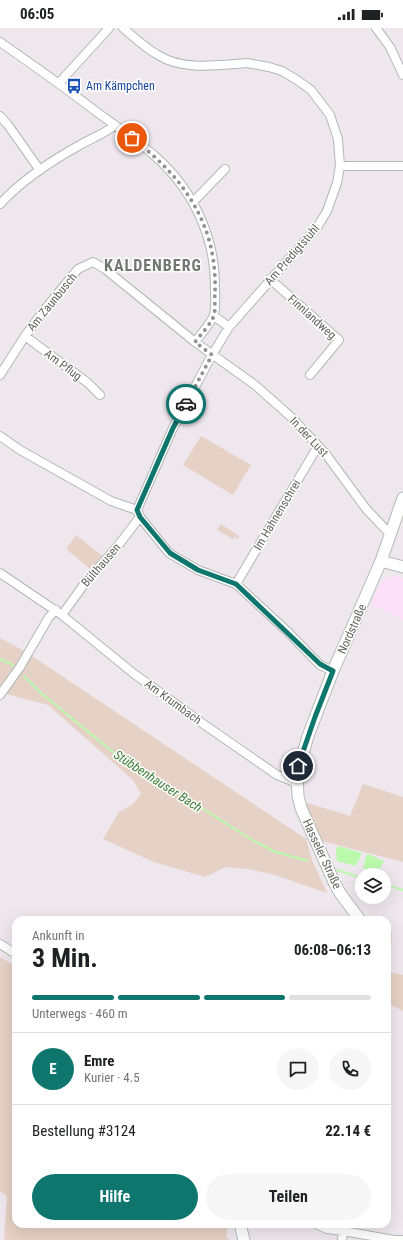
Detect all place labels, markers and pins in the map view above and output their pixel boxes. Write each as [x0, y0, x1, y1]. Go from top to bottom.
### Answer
bus stop icon: Am Kämpchen [65, 77, 83, 95]
place label: Am Kämpchen [86, 79, 155, 93]
pin [115, 121, 149, 155]
pin [281, 749, 315, 783]

